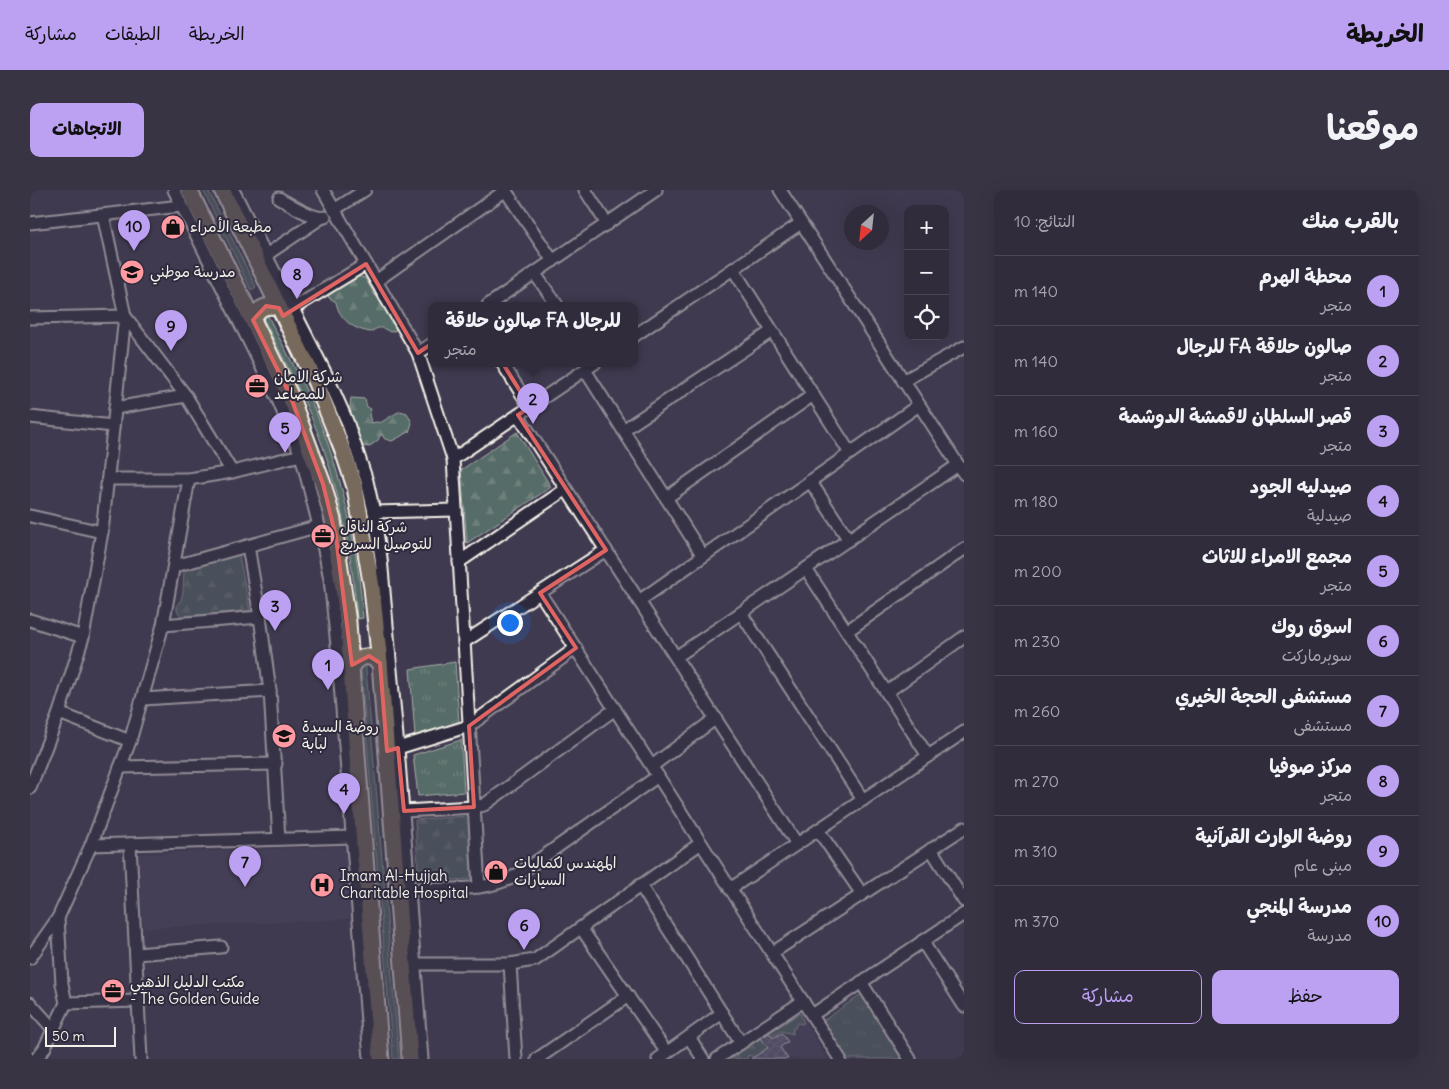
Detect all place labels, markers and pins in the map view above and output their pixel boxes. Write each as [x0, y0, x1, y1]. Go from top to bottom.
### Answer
pin: 10 [118, 210, 150, 251]
shop icon: مطبعة الأمراء [160, 214, 186, 240]
place label: مطبعة الأمراء [190, 217, 272, 236]
pin: 8 [281, 258, 313, 299]
school or university icon: مدرسة موطني [119, 259, 145, 285]
place label: مدرسة موطني [150, 262, 236, 285]
pin: 9 [155, 310, 187, 351]
place label: شركة الامان للمصاعد [274, 367, 343, 403]
office icon: شركة الامان للمصاعد [244, 373, 270, 399]
pin: 2 [517, 383, 549, 424]
pin: 5 [269, 412, 301, 453]
place label: شركة الناقل للتوصيل السريع [340, 517, 432, 555]
office icon: شركة الناقل للتوصيل السريع [310, 523, 336, 549]
pin: 3 [259, 590, 291, 631]
pin: 1 [312, 649, 344, 690]
place label: روضة السيدة لبابة [302, 717, 379, 753]
school or university icon: روضة السيدة لبابة [271, 723, 297, 749]
pin: 4 [328, 773, 360, 814]
pin: 7 [229, 846, 261, 887]
place label: المهندس لكماليات السيارات [514, 853, 616, 889]
shop icon: المهندس لكماليات السيارات [483, 859, 509, 885]
place label: Imam Al-Hujjah Charitable Hospital [340, 866, 468, 902]
hospital icon: Imam Al-Hujjah Charitable Hospital [309, 872, 335, 898]
pin: 6 [508, 909, 540, 950]
place label: مكتب الدليل الذهبي - The Golden Guide [130, 972, 260, 1008]
office icon: مكتب الدليل الذهبي - The Golden Guide [100, 978, 126, 1004]

